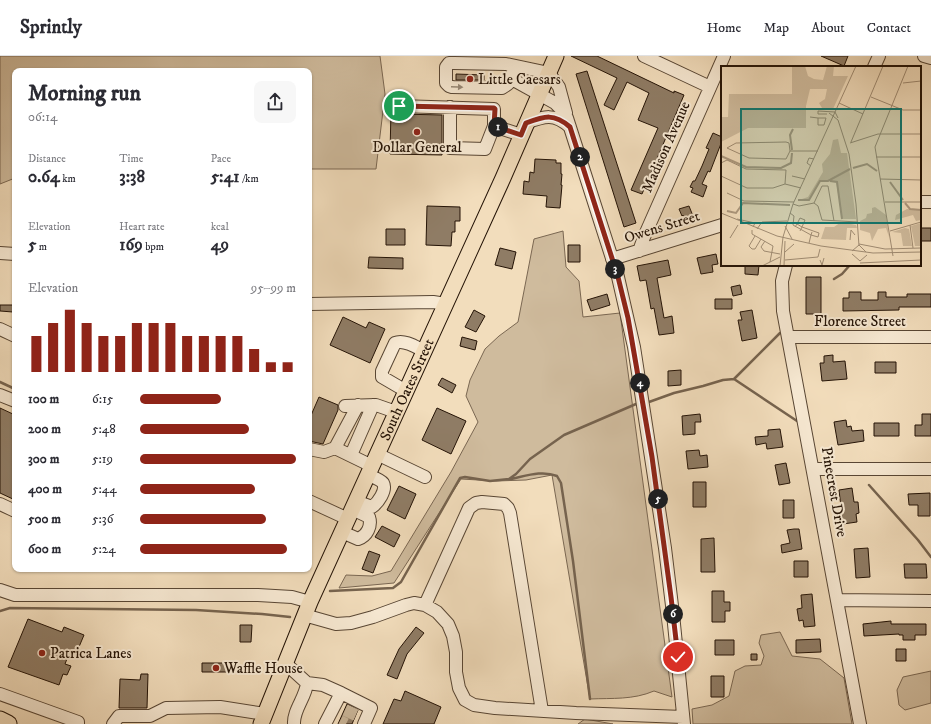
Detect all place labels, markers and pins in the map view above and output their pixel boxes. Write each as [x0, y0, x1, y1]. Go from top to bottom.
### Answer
place label: Little Caesars [478, 70, 561, 89]
marker: Little Caesars [465, 74, 475, 84]
pin [382, 89, 416, 123]
pin: 1 [488, 117, 508, 137]
marker: Dollar General [412, 127, 422, 137]
place label: Dollar General [372, 138, 462, 157]
pin: 2 [570, 147, 590, 167]
pin: 3 [605, 259, 625, 279]
pin: 4 [630, 373, 650, 393]
pin: 5 [648, 489, 668, 509]
pin: 6 [663, 604, 683, 624]
pin [661, 640, 695, 674]
place label: Patrica Lanes [50, 644, 132, 663]
marker: Patrica Lanes [37, 648, 47, 658]
place label: Waffle House [223, 659, 303, 678]
marker: Waffle House [211, 663, 221, 673]

